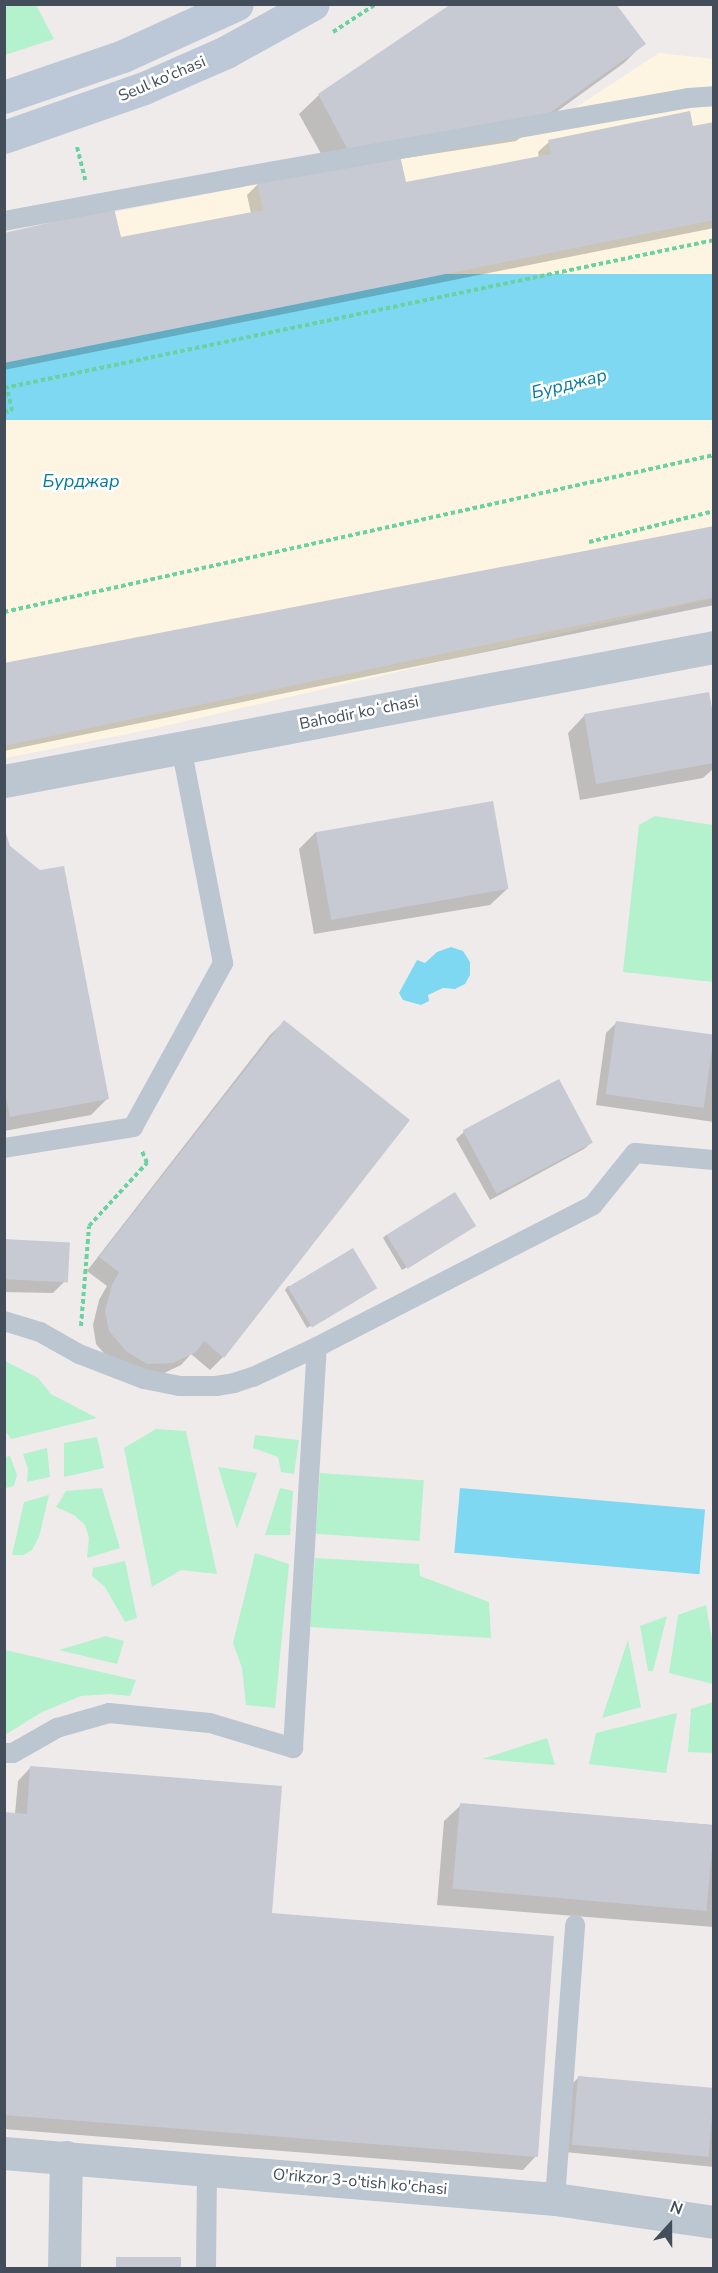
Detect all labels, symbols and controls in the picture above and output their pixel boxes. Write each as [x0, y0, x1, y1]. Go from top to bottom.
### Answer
street label: Seul ko'chasi [116, 52, 208, 106]
water label: Бурджар [529, 364, 609, 404]
water label: Бурджар [42, 470, 120, 492]
street label: Bahodir koʻchasi [298, 692, 420, 734]
street label: O'rikzor 3-o'tish ko'chasi [272, 2165, 448, 2199]
north arrow [640, 2195, 700, 2255]
text: N [667, 2196, 686, 2221]

